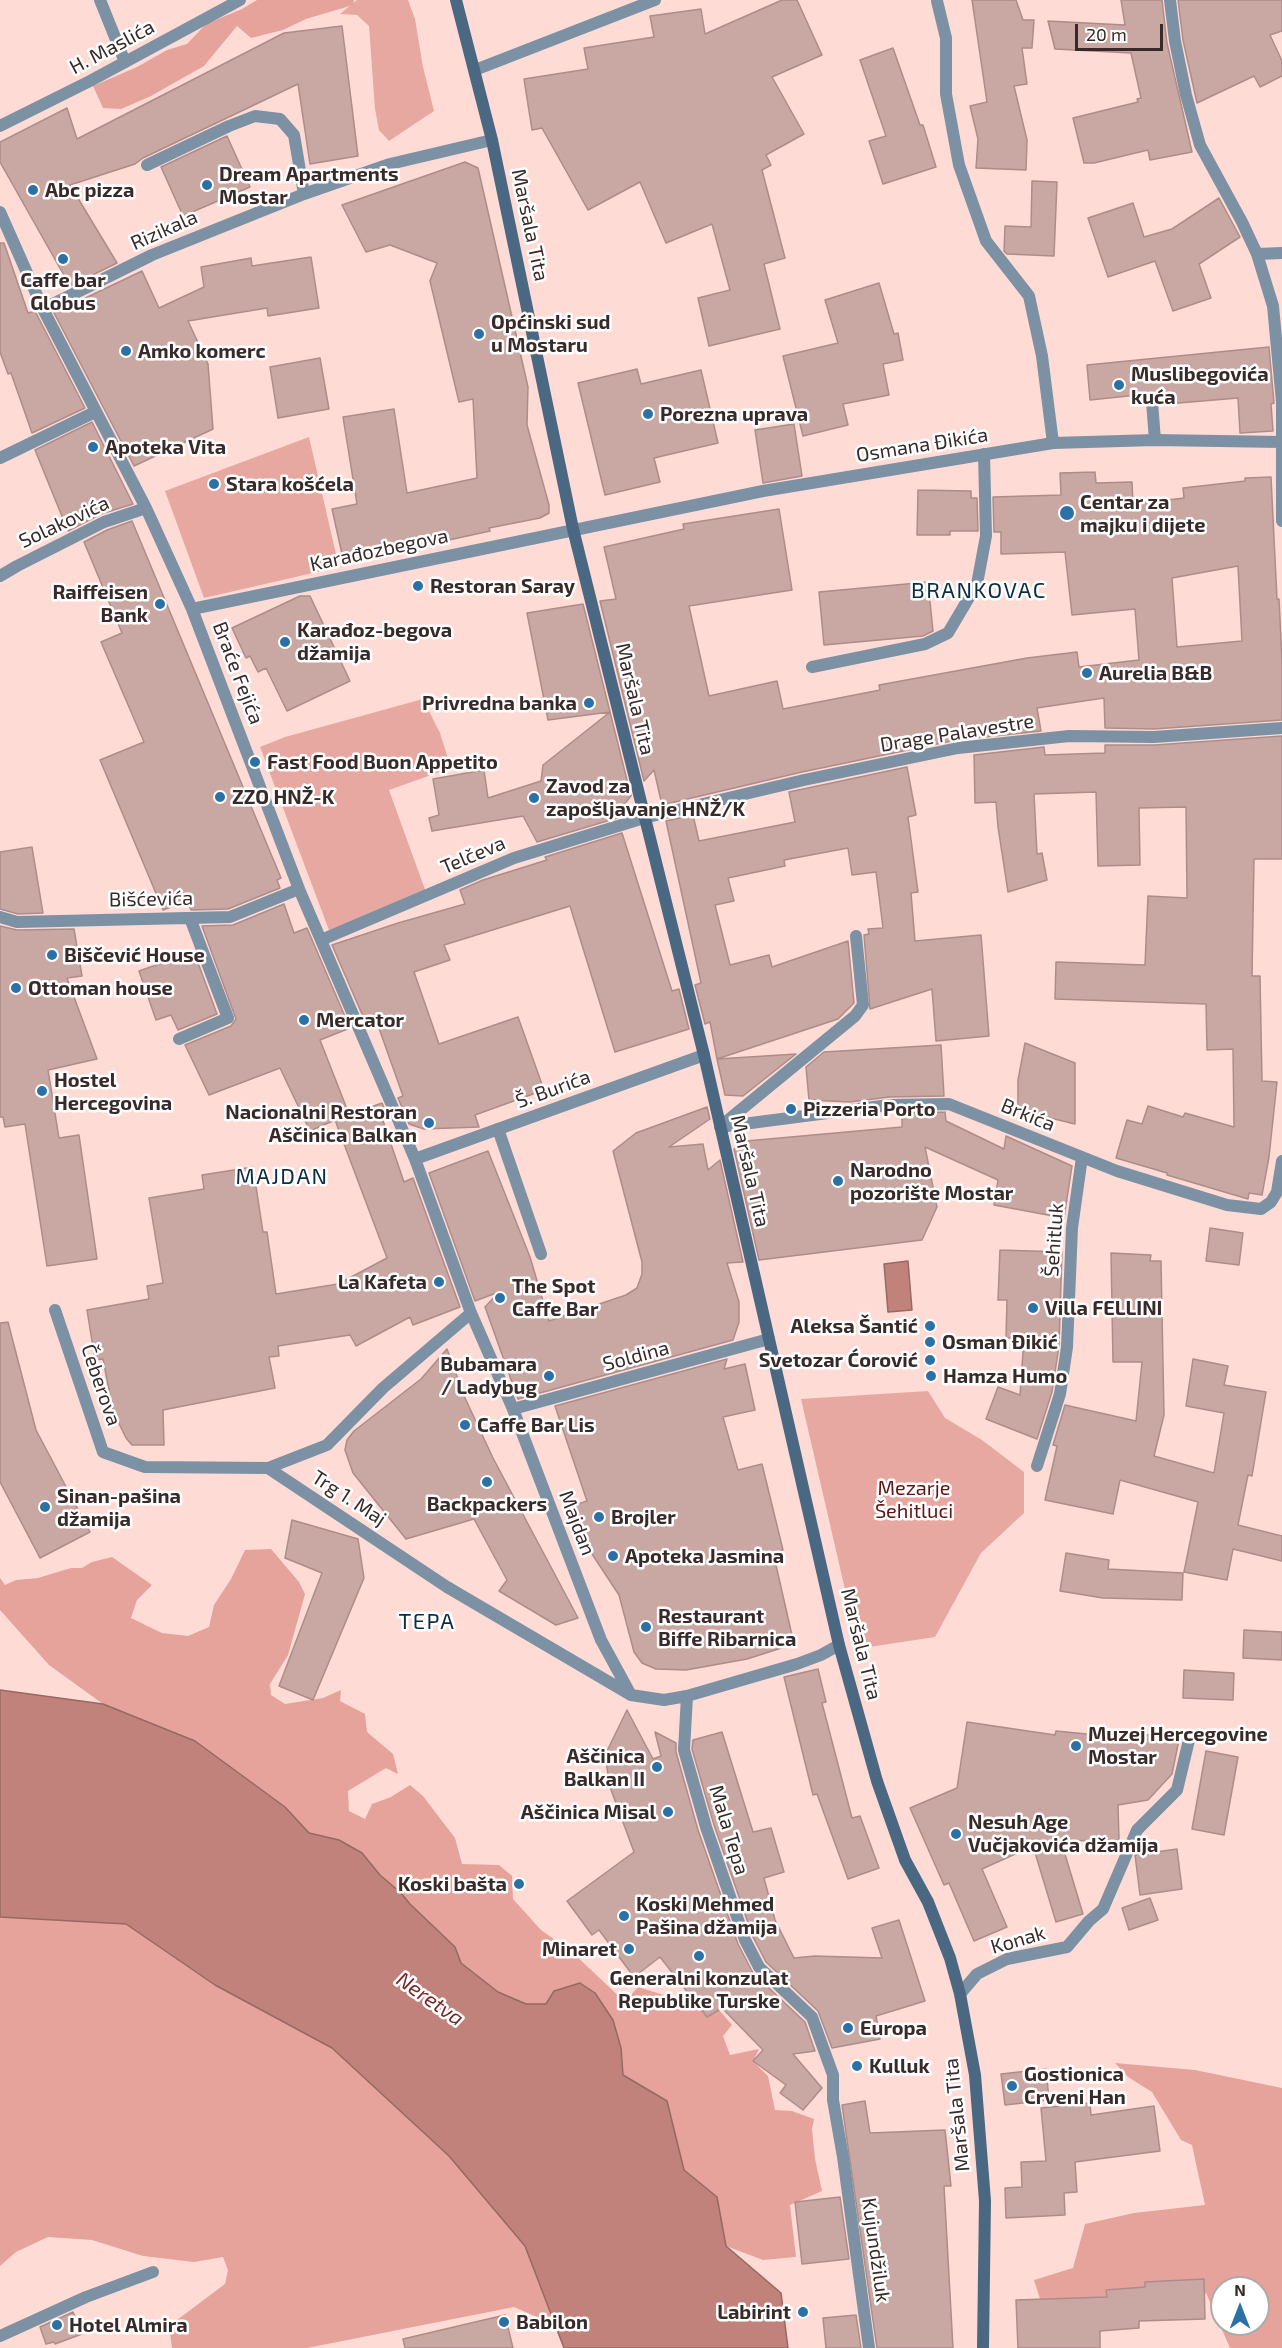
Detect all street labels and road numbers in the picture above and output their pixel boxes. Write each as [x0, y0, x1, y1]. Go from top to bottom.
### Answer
street label: H. Maslića [65, 15, 159, 79]
street label: Maršala Tita [506, 167, 554, 283]
street label: Rizikala [127, 205, 201, 255]
street label: Osmana Đikića [854, 423, 990, 467]
street label: Solakovića [15, 491, 113, 553]
street label: Karađozbegova [308, 524, 450, 576]
street label: Braće Fejića [207, 618, 269, 728]
street label: Maršala Tita [610, 641, 660, 757]
street label: Drage Palavestre [878, 709, 1036, 757]
street label: Telčeva [437, 831, 509, 879]
street label: Bišćevića [109, 886, 193, 912]
street label: Š. Burića [512, 1064, 594, 1114]
street label: Brkića [997, 1093, 1059, 1137]
street label: Maršala Tita [725, 1113, 775, 1229]
street label: Šehitluk [1039, 1202, 1069, 1278]
street label: Soldina [600, 1336, 672, 1376]
street label: Čeberova [76, 1341, 126, 1429]
street label: Trg 1. Maj [307, 1465, 391, 1531]
street label: Majdan [554, 1487, 600, 1559]
street label: Maršala Tita [836, 1586, 886, 1702]
street label: Mala Tepa [704, 1782, 754, 1878]
street label: Konak [988, 1921, 1048, 1959]
street label: Maršala Tita [939, 2057, 975, 2173]
street label: Kujundžiluk [857, 2196, 895, 2304]

